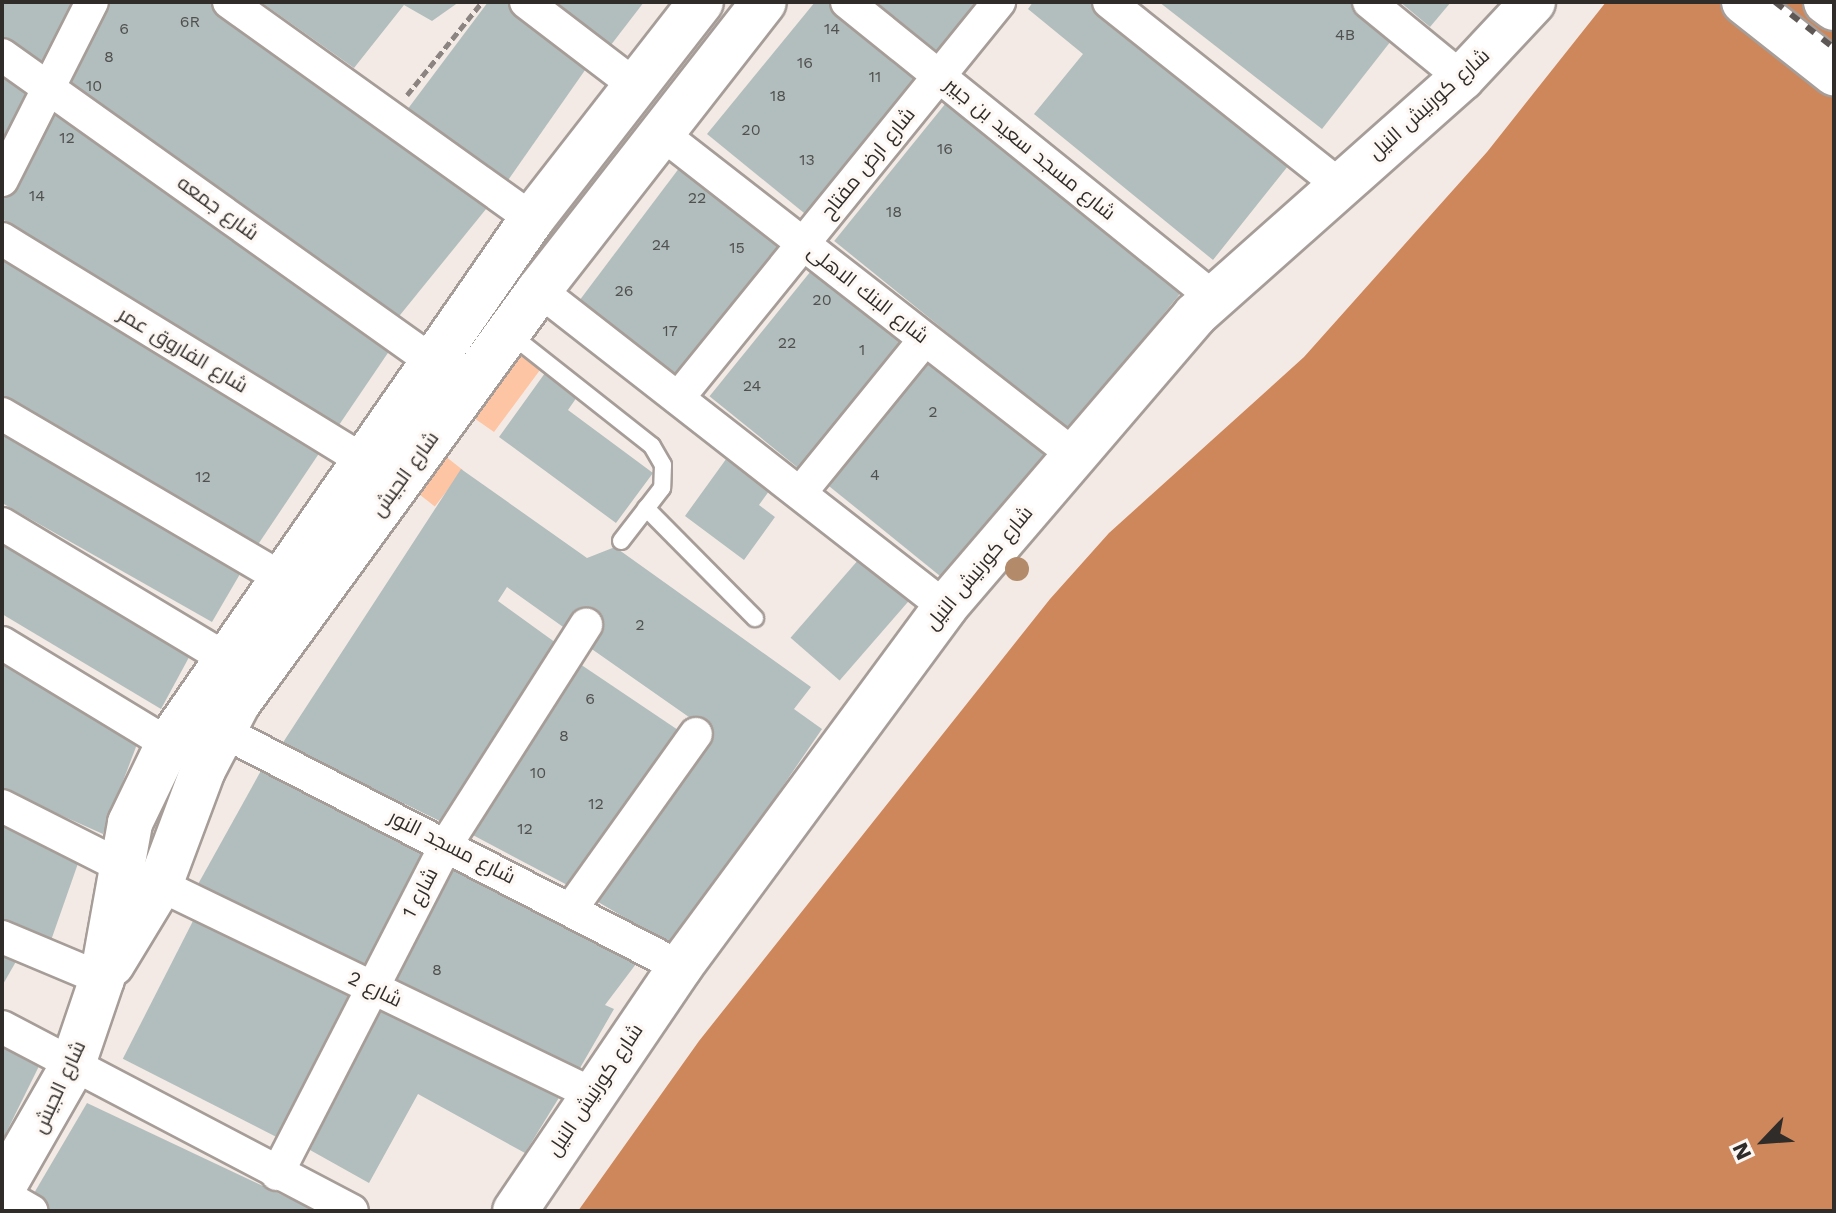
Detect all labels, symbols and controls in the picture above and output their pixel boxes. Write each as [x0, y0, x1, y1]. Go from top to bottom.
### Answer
house number: 6R [180, 12, 200, 32]
house number: 6 [119, 19, 129, 39]
house number: 14 [824, 19, 840, 39]
house number: 4B [1335, 25, 1355, 45]
street label: شارع كورنيش النيل [1364, 43, 1494, 165]
house number: 8 [104, 47, 114, 67]
house number: 16 [797, 53, 813, 73]
house number: 11 [869, 67, 881, 87]
street label: شارع مسجد سعيد بن جبير [940, 73, 1120, 225]
house number: 10 [86, 76, 102, 96]
house number: 18 [770, 86, 786, 106]
street label: شارع ارض مفتاح [816, 103, 920, 223]
house number: 20 [741, 120, 761, 140]
house number: 12 [59, 128, 75, 148]
house number: 16 [937, 139, 953, 159]
house number: 13 [799, 150, 815, 170]
street label: شارع جمعه [173, 171, 263, 245]
house number: 14 [29, 186, 45, 206]
house number: 22 [688, 188, 706, 208]
house number: 18 [886, 202, 902, 222]
house number: 24 [652, 235, 670, 255]
house number: 15 [729, 238, 745, 258]
street label: شارع البنك الاهلى [803, 239, 933, 349]
house number: 26 [614, 281, 634, 301]
house number: 20 [812, 290, 832, 310]
street label: شارع الفاروق عمر [114, 302, 252, 398]
house number: 17 [662, 321, 678, 341]
house number: 22 [778, 333, 796, 353]
house number: 1 [859, 340, 865, 360]
house number: 24 [743, 376, 761, 396]
house number: 2 [928, 402, 938, 422]
street label: شارع الجيش [366, 427, 444, 521]
house number: 4 [870, 465, 880, 485]
house number: 12 [195, 467, 211, 487]
street label: شارع كورنيش النيل [920, 501, 1038, 635]
house number: 2 [635, 615, 645, 635]
house number: 6 [585, 689, 595, 709]
house number: 8 [559, 726, 569, 746]
house number: 10 [530, 763, 546, 783]
house number: 12 [588, 794, 604, 814]
street label: شارع مسجد النور [385, 805, 519, 889]
house number: 12 [517, 819, 533, 839]
street label: شارع 1 [397, 864, 443, 922]
house number: 8 [432, 960, 442, 980]
street label: شارع 2 [344, 966, 406, 1012]
street label: شارع كورنيش النيل [542, 1019, 648, 1161]
street label: شارع الجيش [27, 1037, 91, 1137]
north arrow [1724, 1101, 1804, 1181]
text: N [1727, 1139, 1757, 1164]

